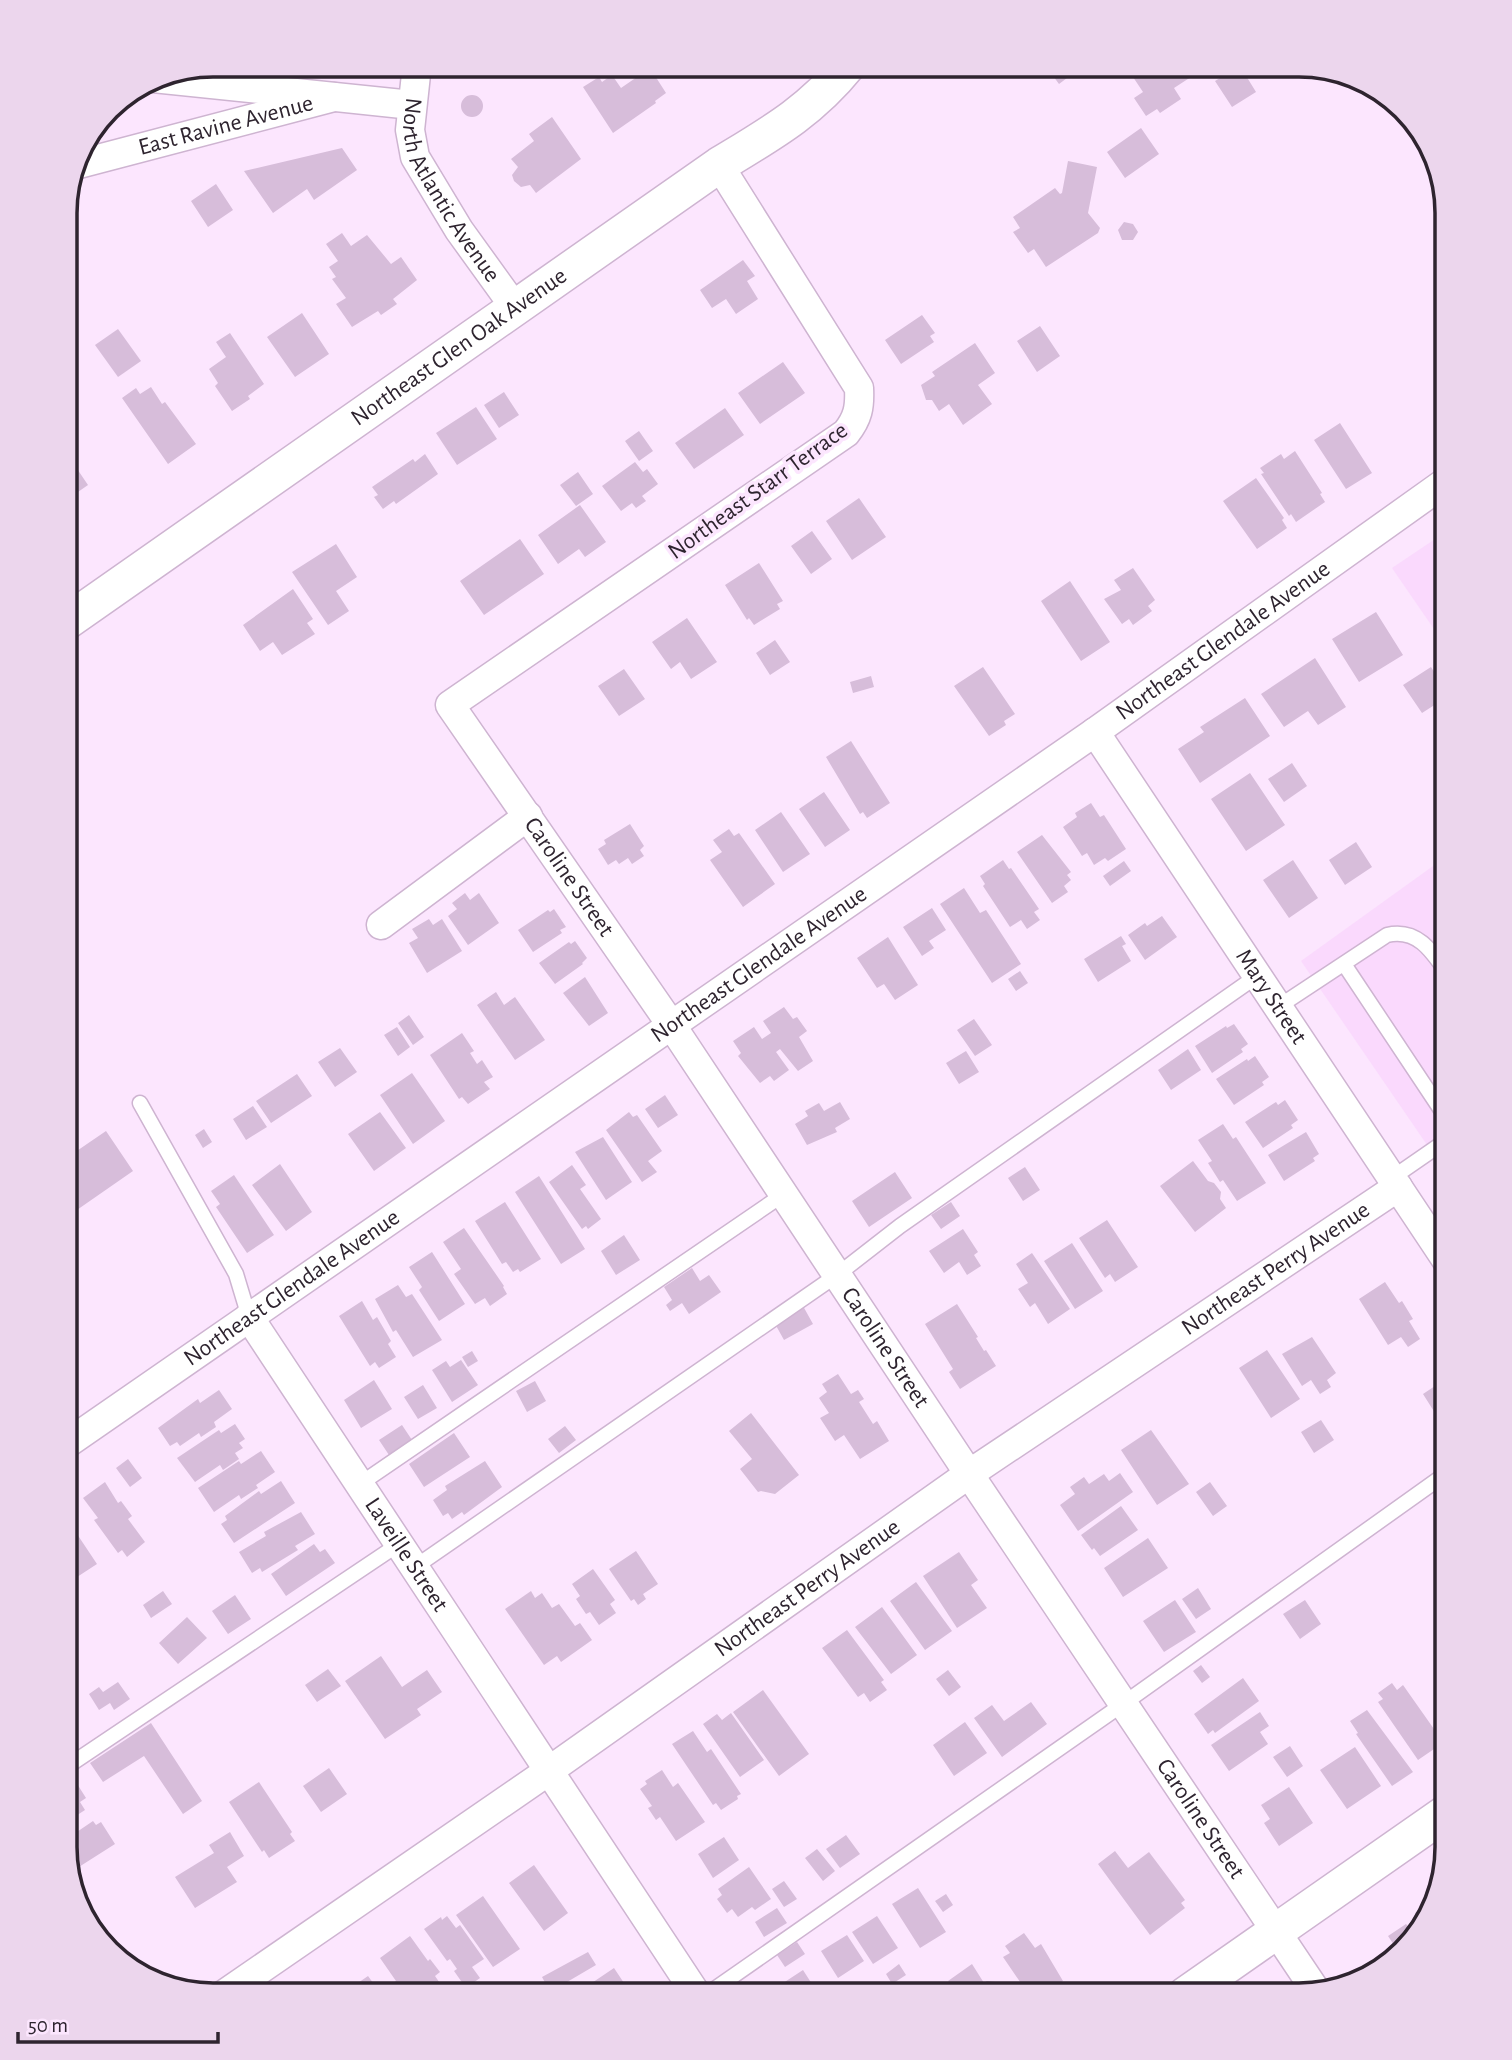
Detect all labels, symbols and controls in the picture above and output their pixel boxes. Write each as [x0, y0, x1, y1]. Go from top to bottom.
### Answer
street label: East Ravine Avenue [136, 91, 316, 160]
street label: North Atlantic Avenue [398, 96, 504, 287]
street label: Northeast Glen Oak Avenue [347, 264, 571, 431]
street label: Northeast Starr Terrace [664, 418, 852, 564]
street label: Northeast Glendale Avenue [1112, 557, 1334, 725]
street label: Caroline Street [520, 813, 618, 941]
street label: Northeast Glendale Avenue [647, 882, 871, 1047]
street label: Mary Street [1231, 945, 1311, 1049]
street label: Northeast Perry Avenue [1177, 1197, 1374, 1340]
street label: Northeast Glendale Avenue [180, 1205, 404, 1371]
street label: Caroline Street [837, 1283, 934, 1412]
street label: Laveille Street [360, 1494, 452, 1616]
street label: Northeast Perry Avenue [710, 1515, 904, 1662]
street label: Caroline Street [1152, 1755, 1249, 1883]
scale bar [18, 2000, 217, 2044]
text: 50 m [28, 2015, 68, 2036]

